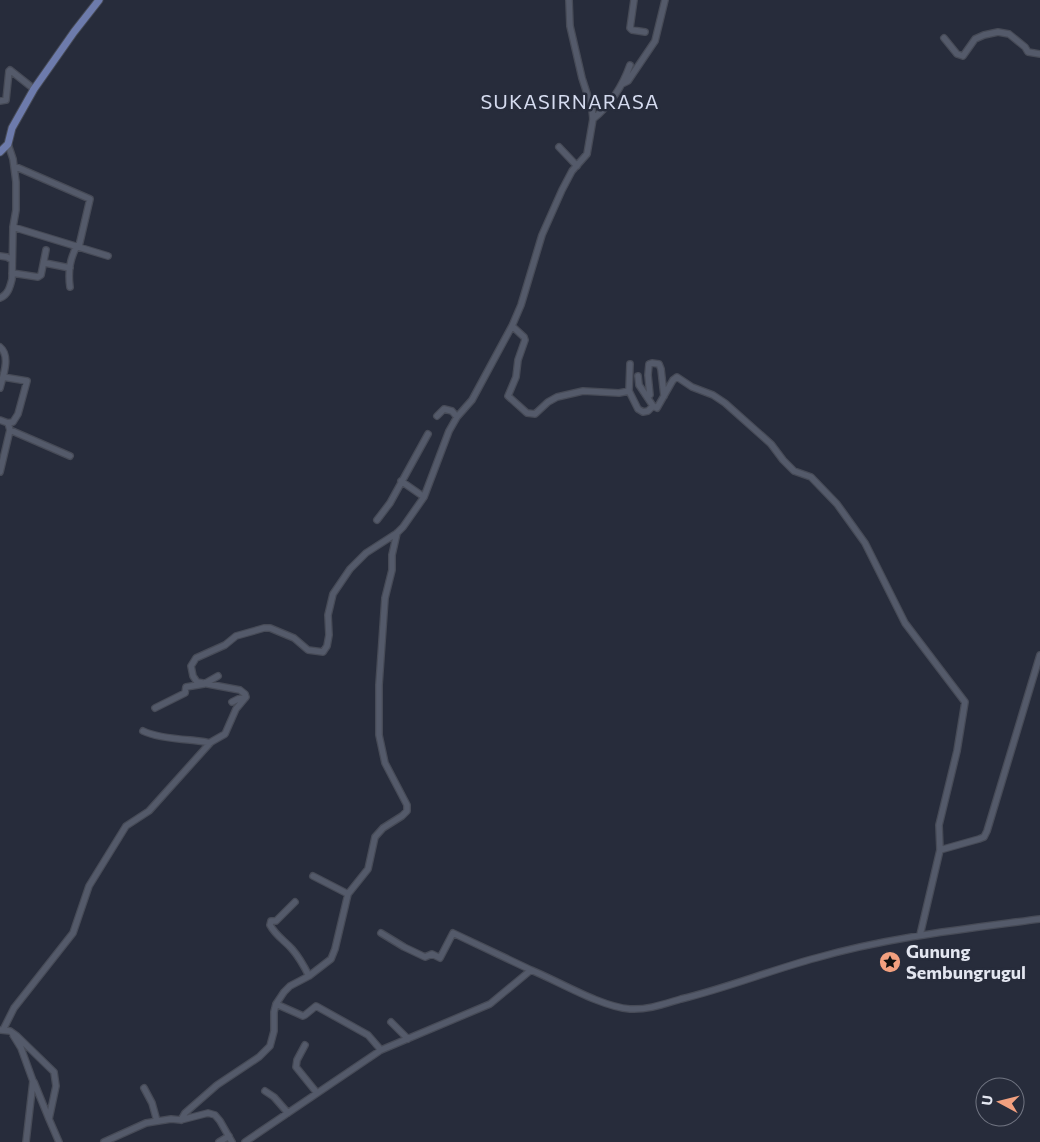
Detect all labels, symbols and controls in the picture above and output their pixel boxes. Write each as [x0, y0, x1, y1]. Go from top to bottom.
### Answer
district label: SUKASIRNARASA [481, 89, 659, 113]
place label: Gunung Sembungrugul [906, 940, 1026, 983]
place icon: Gunung Sembungrugul [878, 950, 902, 974]
north arrow [975, 1077, 1025, 1127]
text: U [978, 1094, 996, 1106]

